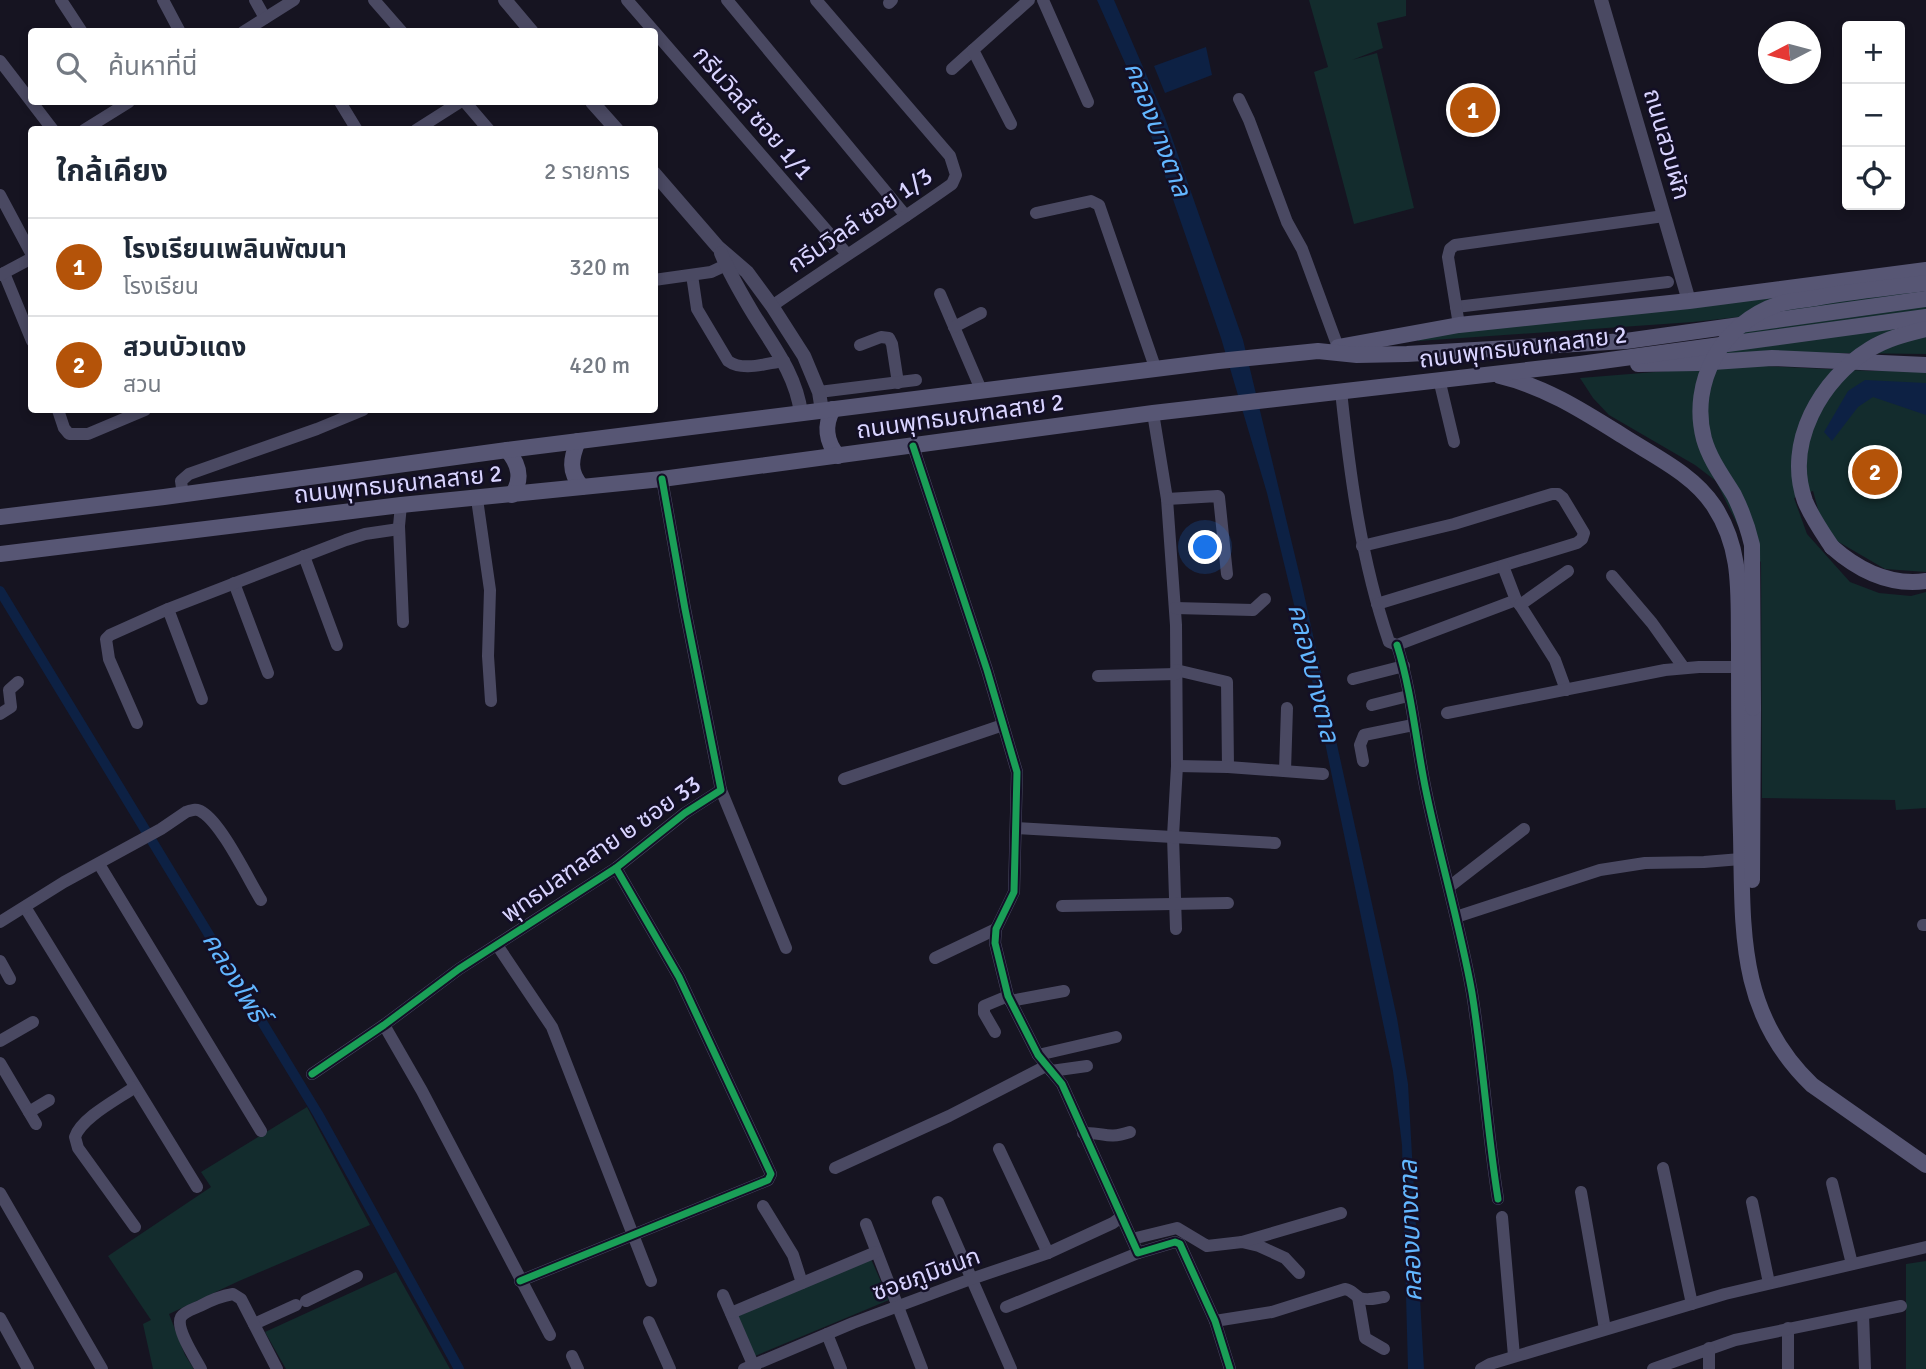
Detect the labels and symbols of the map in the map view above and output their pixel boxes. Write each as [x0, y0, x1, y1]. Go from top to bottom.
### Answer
north arrow [1758, 21, 1821, 84]
street label: กรีนวิลล์ ซอย 1/1 [687, 40, 819, 186]
water label: คลองบางตาล [1117, 57, 1198, 202]
pin: 1 [1450, 84, 1496, 136]
street label: ถนนสวนผัก [1637, 85, 1697, 203]
street label: กรีนวิลล์ ซอย 1/3 [782, 161, 938, 279]
street label: ถนนพุทธมณฑลสาย 2 [1417, 319, 1629, 375]
street label: ถนนพุทธมณฑลสาย 2 [854, 387, 1066, 445]
pin: 2 [1852, 446, 1898, 498]
street label: ถนนพุทธมณฑลสาย 2 [292, 458, 504, 510]
your location [1188, 530, 1222, 564]
water label: คลองบางตาล [1280, 601, 1346, 747]
street label: พุทธมลฑลสาย ๒ ซอย 33 [495, 769, 707, 929]
water label: คลองโพธิ์ [195, 926, 278, 1035]
water label: คลองบางตาล [1392, 1158, 1429, 1302]
street label: ซอยภูมิชนก [868, 1241, 984, 1307]

